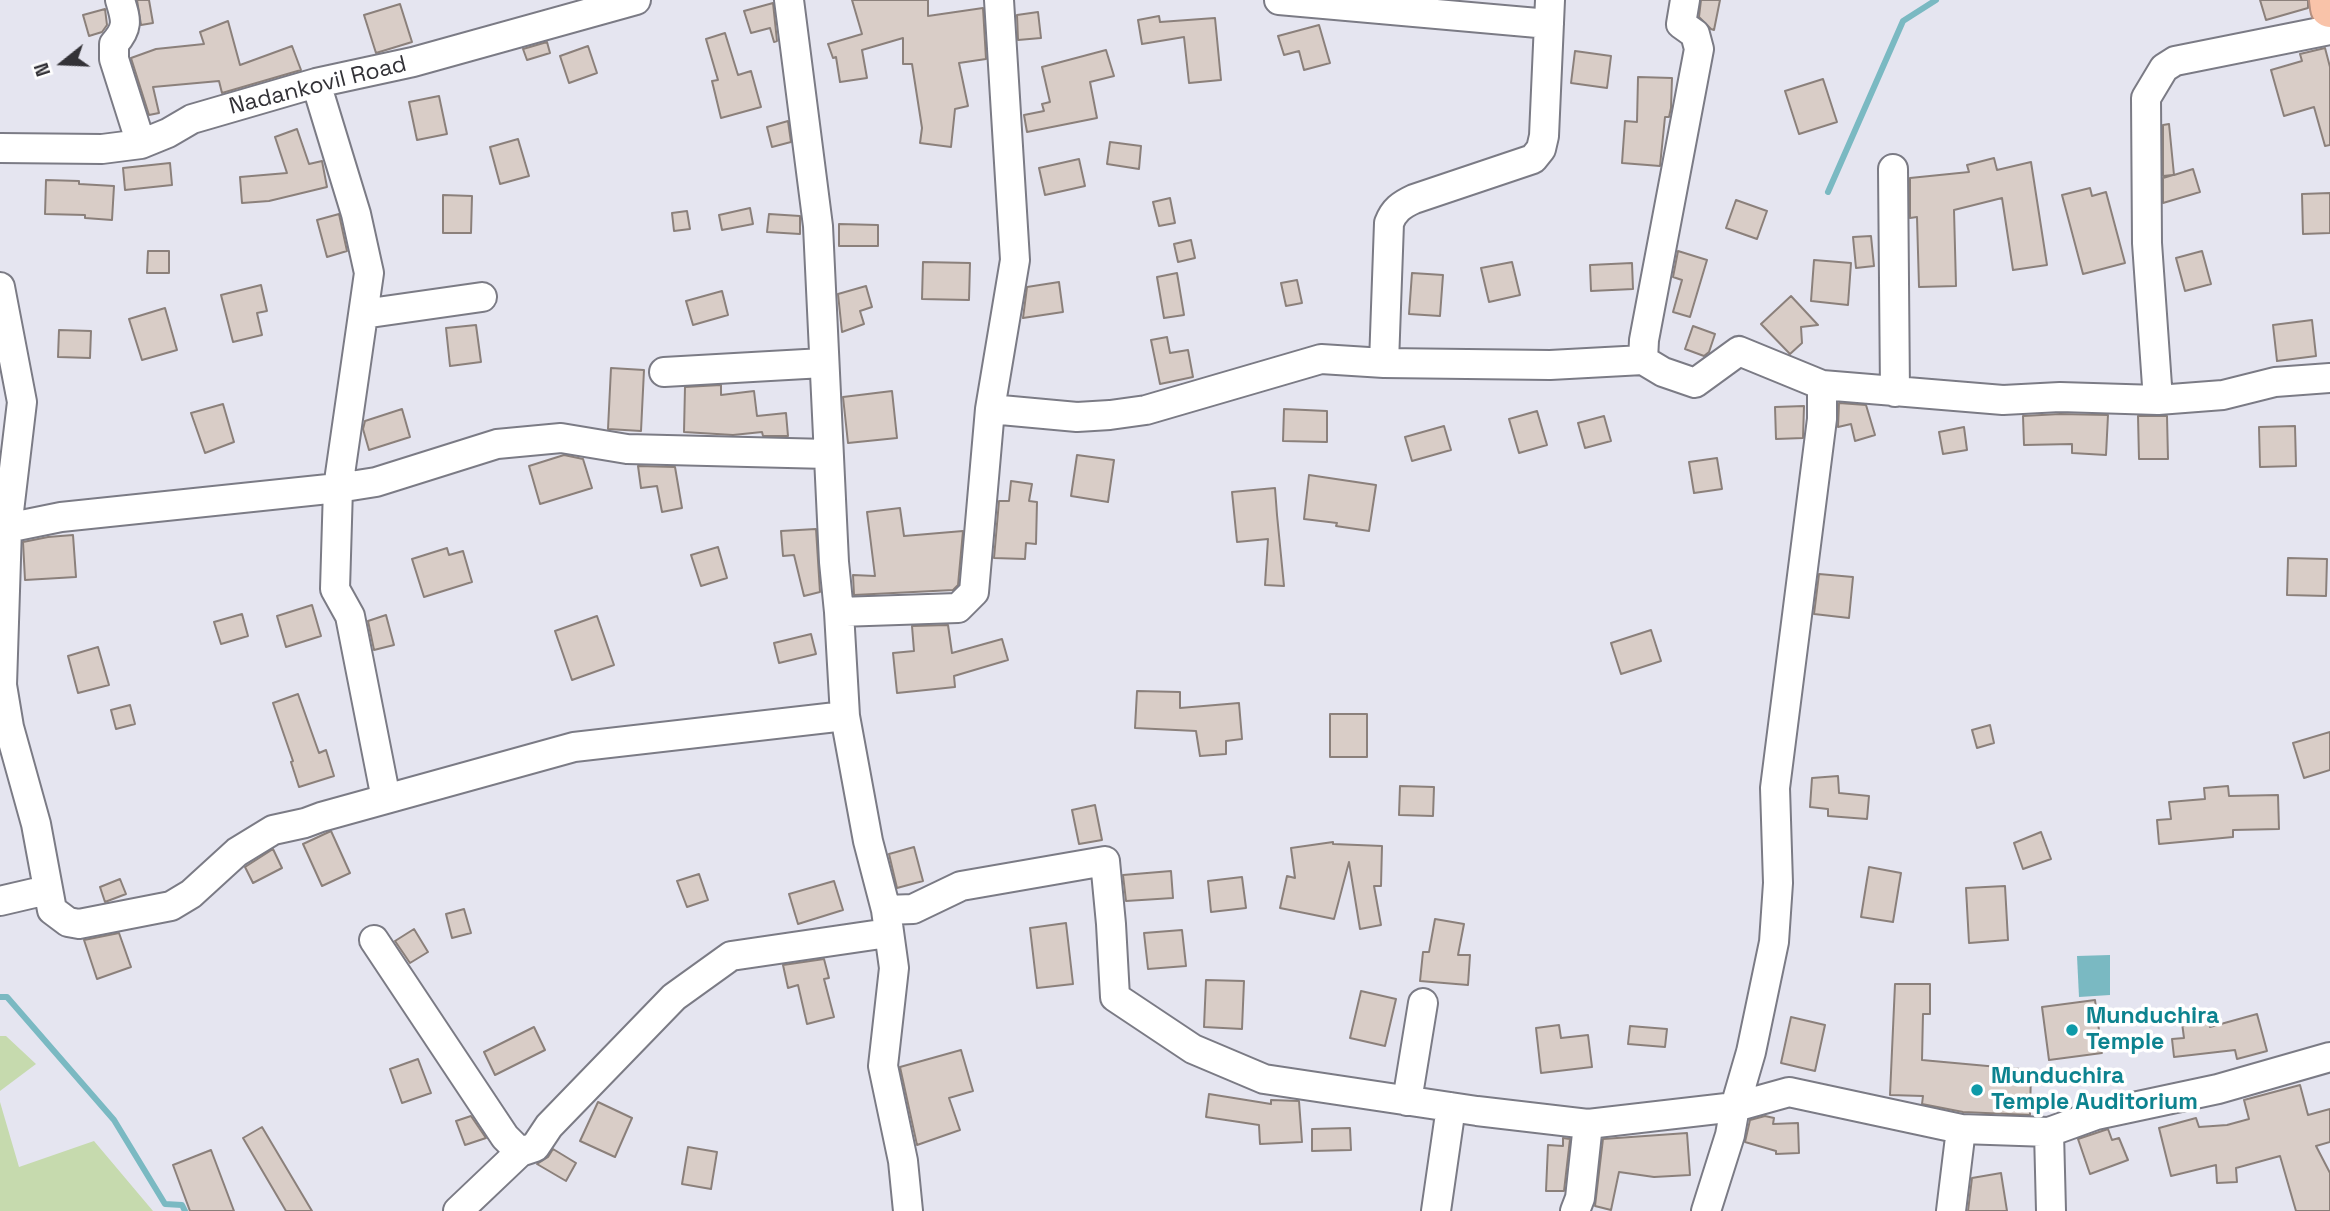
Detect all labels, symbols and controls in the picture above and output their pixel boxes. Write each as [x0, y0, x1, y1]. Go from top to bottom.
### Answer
north arrow [28, 28, 98, 98]
street label: Nadankovil Road [226, 51, 410, 121]
text: N [29, 60, 56, 80]
place label: Munduchira Temple [2086, 1003, 2219, 1057]
marker: Munduchira Temple [2064, 1022, 2080, 1038]
place label: Munduchira Temple Auditorium [1991, 1063, 2198, 1117]
marker: Munduchira Temple Auditorium [1969, 1082, 1985, 1098]

